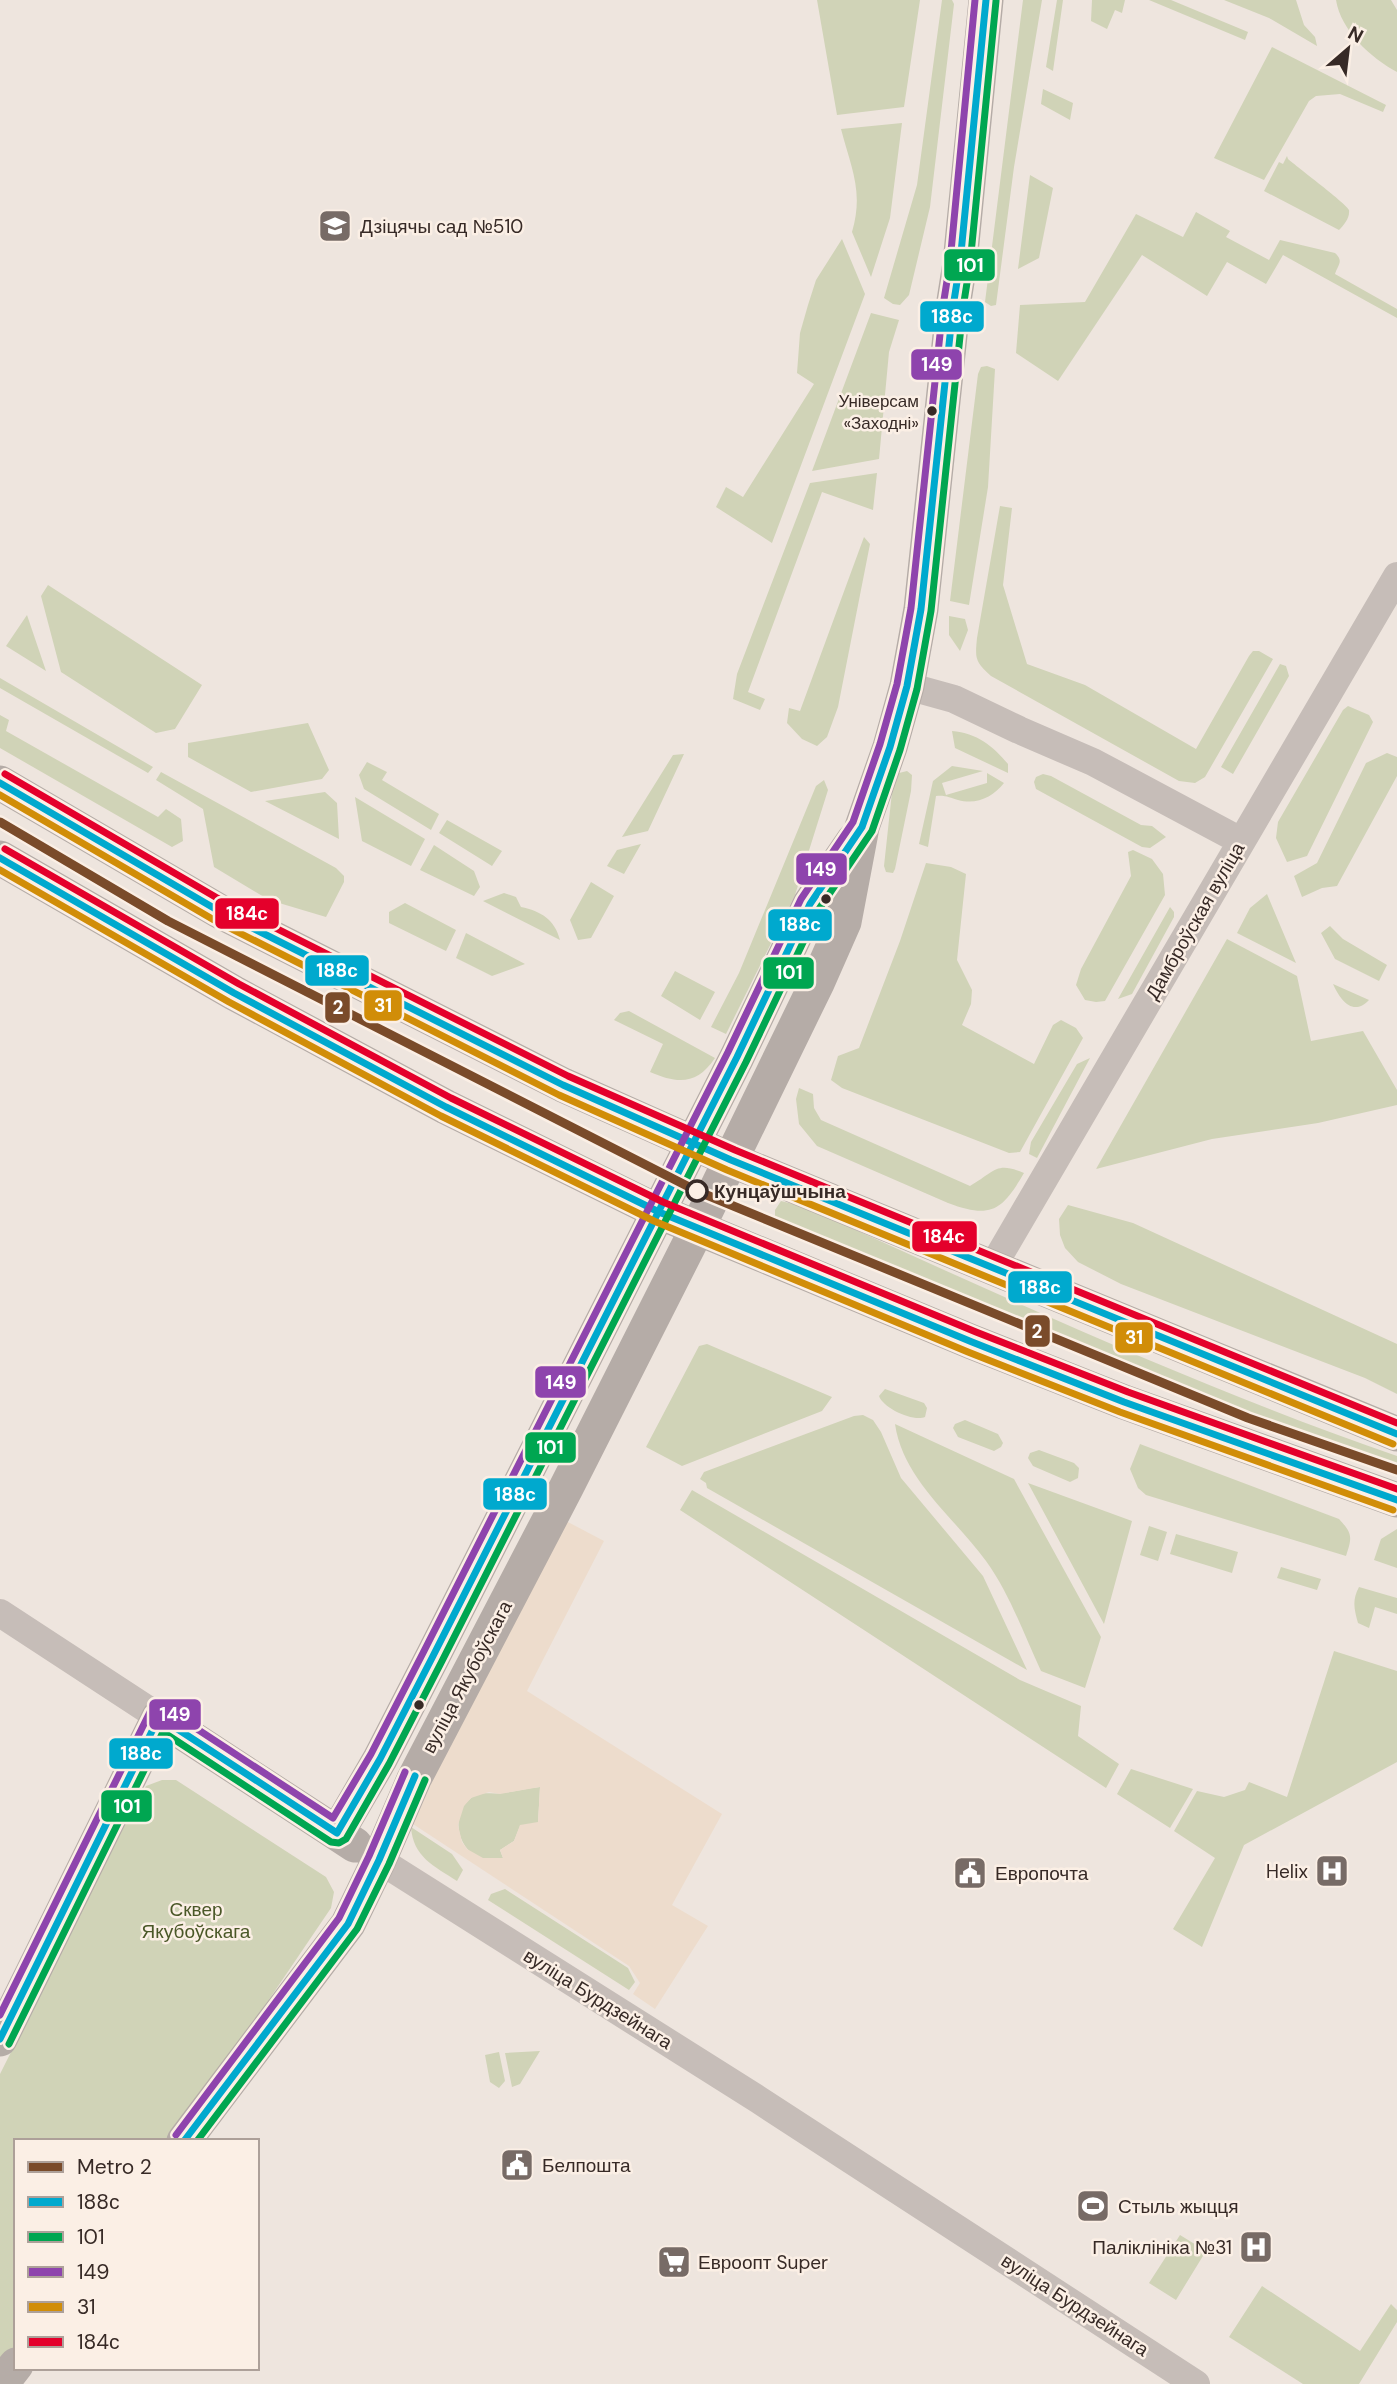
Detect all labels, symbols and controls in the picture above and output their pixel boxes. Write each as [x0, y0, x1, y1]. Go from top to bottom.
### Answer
north arrow [1313, 14, 1383, 84]
text: N [1344, 20, 1368, 49]
school or university icon: Дзіцячы сад №510 [316, 207, 354, 245]
place label: Дзіцячы сад №510 [360, 214, 523, 239]
line badge: 101 [943, 248, 996, 282]
text: 101 [956, 253, 984, 278]
line badge: 188с [919, 300, 985, 333]
text: 188с [931, 304, 973, 329]
line badge: 149 [910, 348, 963, 381]
text: 149 [921, 352, 953, 377]
place label: Універсам «Заходні» [838, 390, 919, 434]
marker: Універсам «Заходні» [925, 404, 939, 418]
street label: Дамброўская вуліца [1140, 838, 1250, 1004]
line badge: 149 [795, 852, 848, 886]
text: 149 [805, 857, 837, 882]
unlabelled marker [819, 892, 833, 906]
line badge: 184с [214, 897, 280, 930]
text: 184с [226, 901, 268, 926]
line badge: 188с [767, 908, 833, 942]
text: 188с [779, 912, 821, 937]
line badge: 188с [304, 954, 370, 987]
line badge: 101 [762, 956, 815, 990]
text: 188с [316, 958, 358, 983]
text: 101 [775, 960, 803, 985]
line badge: 31 [363, 989, 403, 1022]
line badge: 2 [324, 991, 351, 1024]
text: 31 [374, 993, 392, 1018]
text: 2 [333, 995, 344, 1020]
place label: Кунцаўшчына [714, 1179, 846, 1204]
marker: Кунцаўшчына [686, 1180, 708, 1202]
line badge: 184с [911, 1220, 978, 1253]
text: 184с [923, 1224, 965, 1249]
line badge: 188с [1007, 1270, 1073, 1304]
text: 188с [1019, 1275, 1061, 1300]
line badge: 2 [1024, 1314, 1051, 1348]
text: 2 [1032, 1319, 1043, 1344]
line badge: 31 [1114, 1321, 1154, 1354]
text: 31 [1125, 1325, 1143, 1350]
line badge: 149 [534, 1365, 587, 1399]
text: 149 [545, 1370, 577, 1395]
line badge: 101 [524, 1431, 577, 1464]
text: 101 [536, 1435, 564, 1460]
line badge: 188с [482, 1477, 548, 1511]
text: 188с [494, 1482, 536, 1507]
street label: вуліца Якубоўскага [416, 1596, 518, 1758]
line badge: 149 [148, 1698, 202, 1731]
unlabelled marker [412, 1698, 426, 1712]
text: 149 [159, 1702, 191, 1727]
line badge: 188с [108, 1737, 174, 1770]
text: 188с [120, 1741, 162, 1766]
line badge: 101 [100, 1789, 153, 1823]
text: 101 [113, 1794, 141, 1819]
hospital icon: Helix [1313, 1852, 1351, 1890]
public building icon: Европочта [951, 1854, 989, 1892]
place label: Helix [1266, 1859, 1309, 1884]
place label: Европочта [995, 1861, 1089, 1886]
park label: Сквер Якубоўскага [142, 1897, 251, 1944]
street label: вуліца Бурдзейнага [519, 1943, 677, 2055]
legend [14, 2139, 259, 2370]
public building icon: Белпошта [498, 2146, 536, 2184]
text: Metro 2 [77, 2153, 152, 2181]
place label: Белпошта [542, 2153, 631, 2178]
sports icon: Стыль жыцця [1074, 2187, 1112, 2225]
text: 188с [77, 2188, 120, 2216]
place label: Стыль жыцця [1118, 2194, 1239, 2219]
text: 101 [77, 2223, 104, 2251]
hospital icon: Паліклініка №31 [1237, 2228, 1275, 2266]
place label: Паліклініка №31 [1092, 2235, 1232, 2260]
supermarket icon: Евроопт Super [655, 2243, 693, 2281]
street label: вуліца Бурдзейнага [997, 2248, 1154, 2362]
place label: Евроопт Super [698, 2250, 828, 2275]
text: 149 [77, 2258, 110, 2286]
text: 31 [77, 2293, 96, 2321]
text: 184с [77, 2328, 120, 2356]

